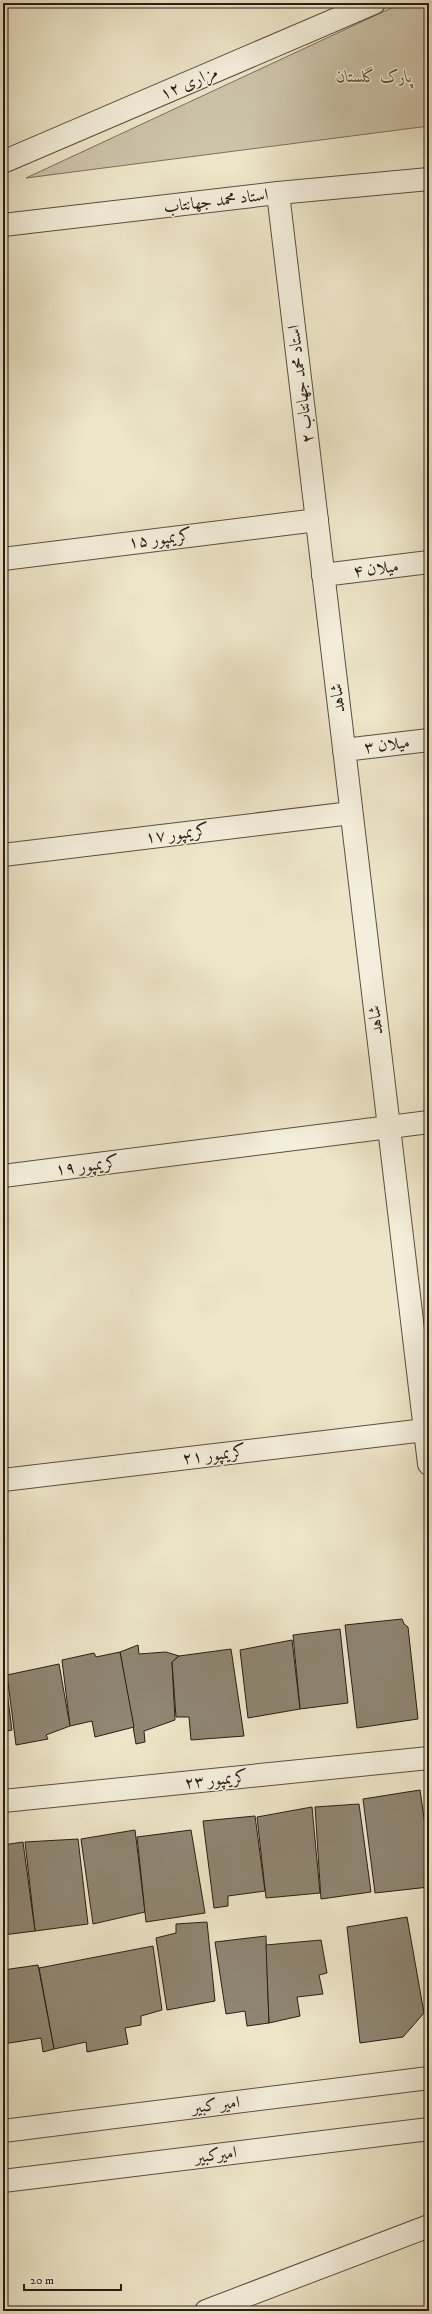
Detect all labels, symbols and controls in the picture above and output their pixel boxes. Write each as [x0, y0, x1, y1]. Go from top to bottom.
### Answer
street label: مزاری ۱۲ [157, 61, 221, 105]
park label: پارک گلستان [336, 66, 414, 89]
street label: استاد محمد جهانتاب [162, 184, 270, 218]
street label: استاد محمد جهانتاب ۲ [283, 323, 319, 444]
street label: کریمپور ۱۵ [127, 524, 193, 554]
street label: میلان ۴ [352, 555, 400, 583]
street label: شاهد [325, 682, 351, 714]
street label: میلان ۳ [363, 731, 411, 759]
street label: کریمپور ۱۷ [144, 819, 210, 849]
street label: شاهد [363, 1004, 389, 1036]
street label: کریمپور ۱۹ [54, 1151, 120, 1181]
street label: کریمپور ۲۱ [181, 1440, 247, 1470]
street label: کریمپور ۲۳ [183, 1766, 249, 1794]
street label: امیر کبیر [189, 2091, 241, 2119]
street label: امیرکبیر [192, 2141, 238, 2169]
scale bar [24, 2266, 121, 2292]
text: 20 m [30, 2273, 54, 2288]

